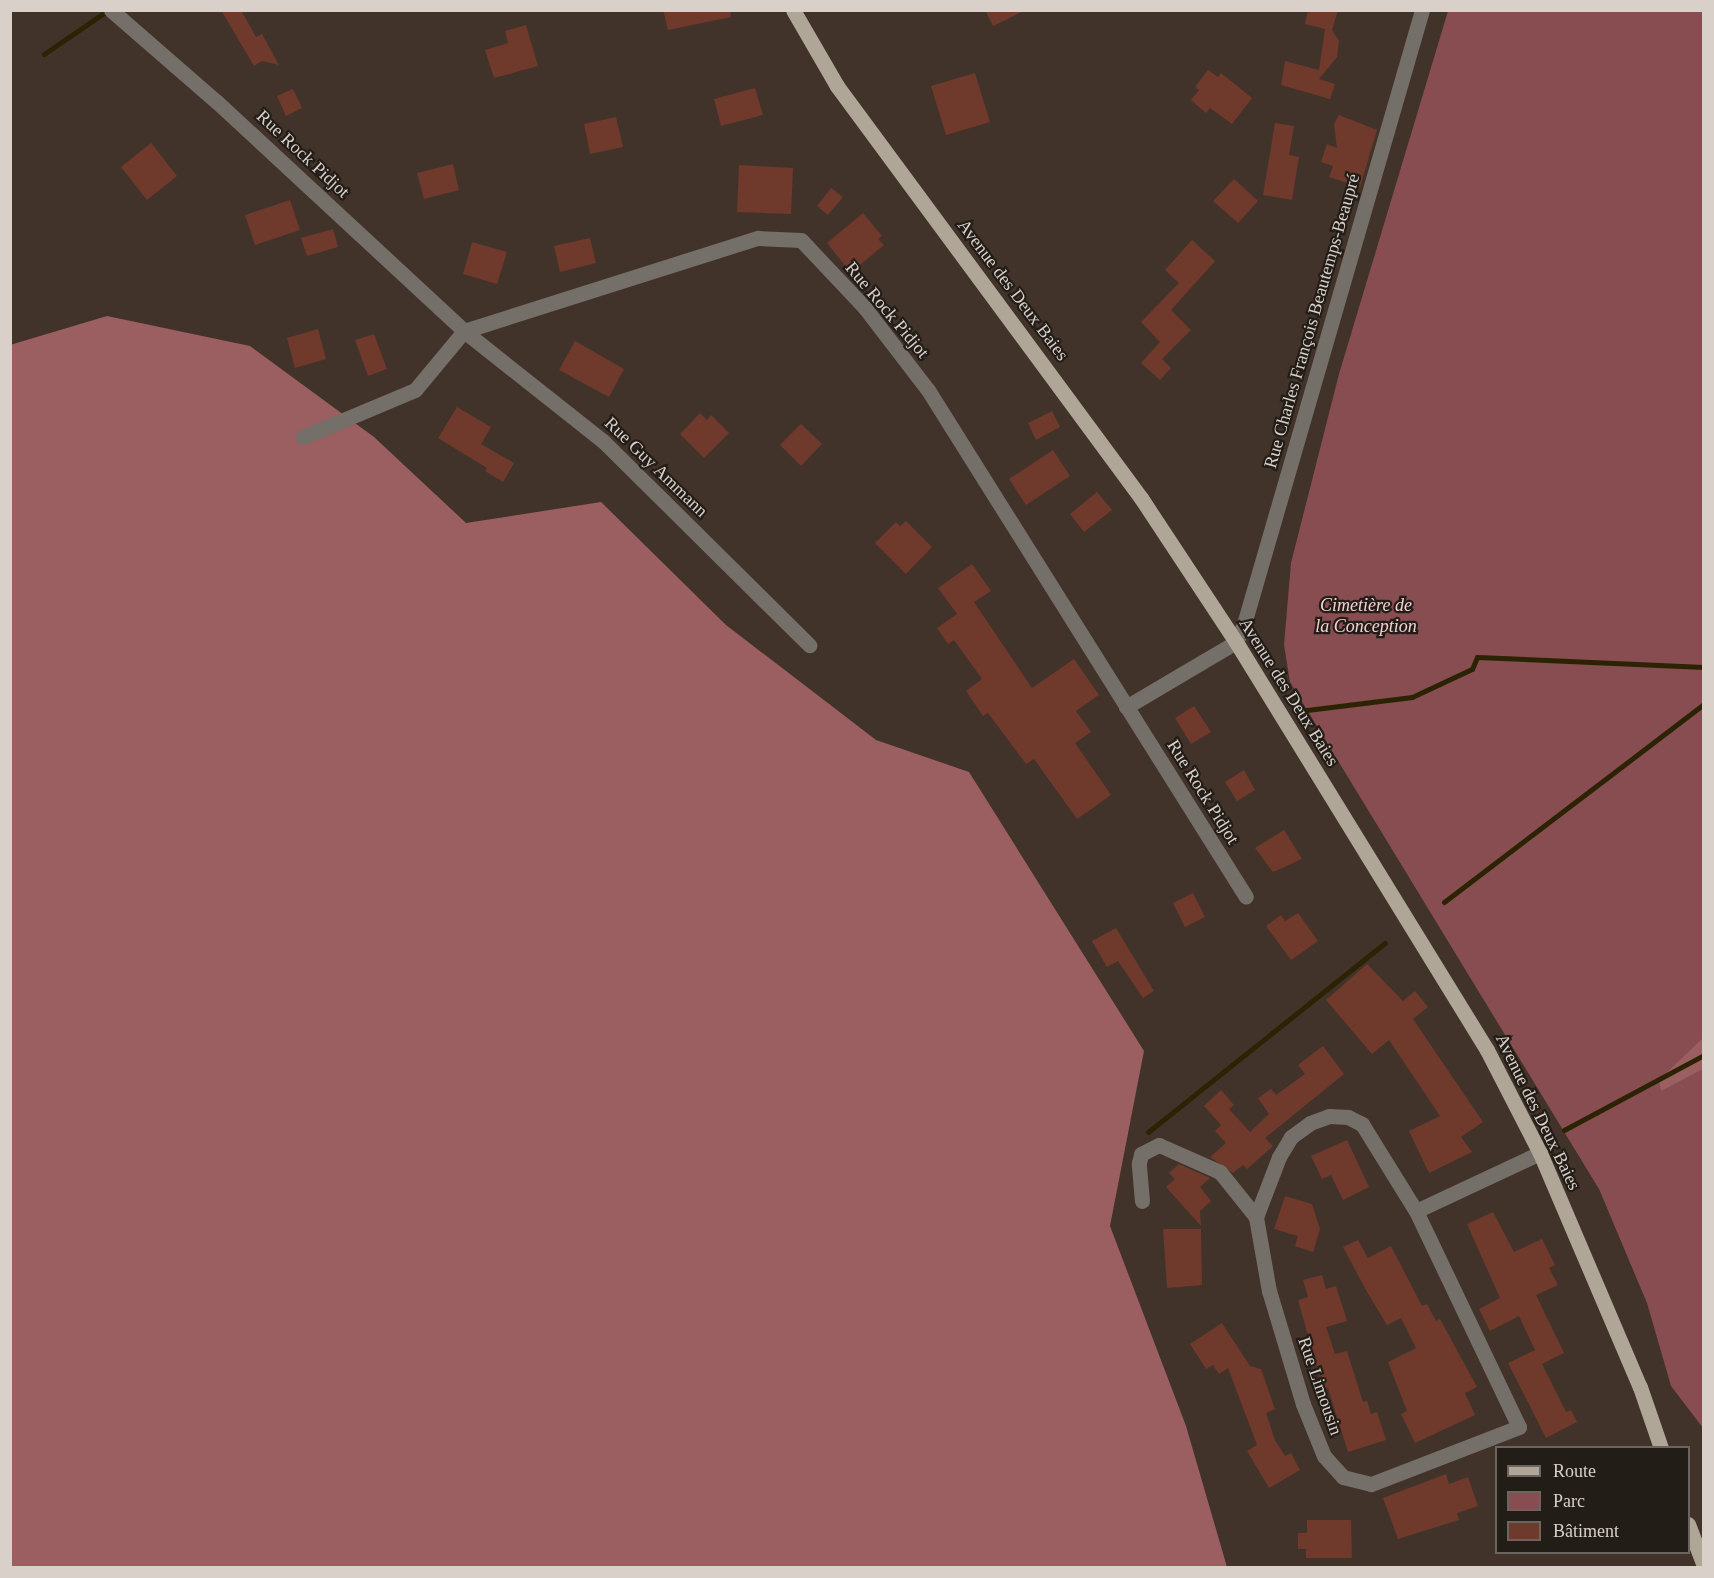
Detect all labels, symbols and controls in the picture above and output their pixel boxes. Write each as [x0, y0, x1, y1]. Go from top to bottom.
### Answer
street label: Rue Rock Pidjot [252, 106, 354, 202]
street label: Rue Charles François Beautemps-Beaupré [1260, 171, 1364, 471]
street label: Avenue des Deux Baies [953, 215, 1073, 365]
street label: Rue Rock Pidjot [840, 257, 934, 363]
street label: Rue Guy Ammann [600, 412, 712, 522]
park label: Cimetière de la Conception [1315, 595, 1417, 638]
street label: Avenue des Deux Baies [1235, 614, 1343, 770]
street label: Rue Rock Pidjot [1162, 736, 1244, 848]
street label: Avenue des Deux Baies [1491, 1030, 1585, 1194]
street label: Rue Limousin [1293, 1334, 1347, 1438]
legend [1495, 1446, 1690, 1554]
text: Route [1553, 1461, 1596, 1481]
text: Parc [1553, 1491, 1585, 1511]
text: Bâtiment [1553, 1521, 1619, 1541]

